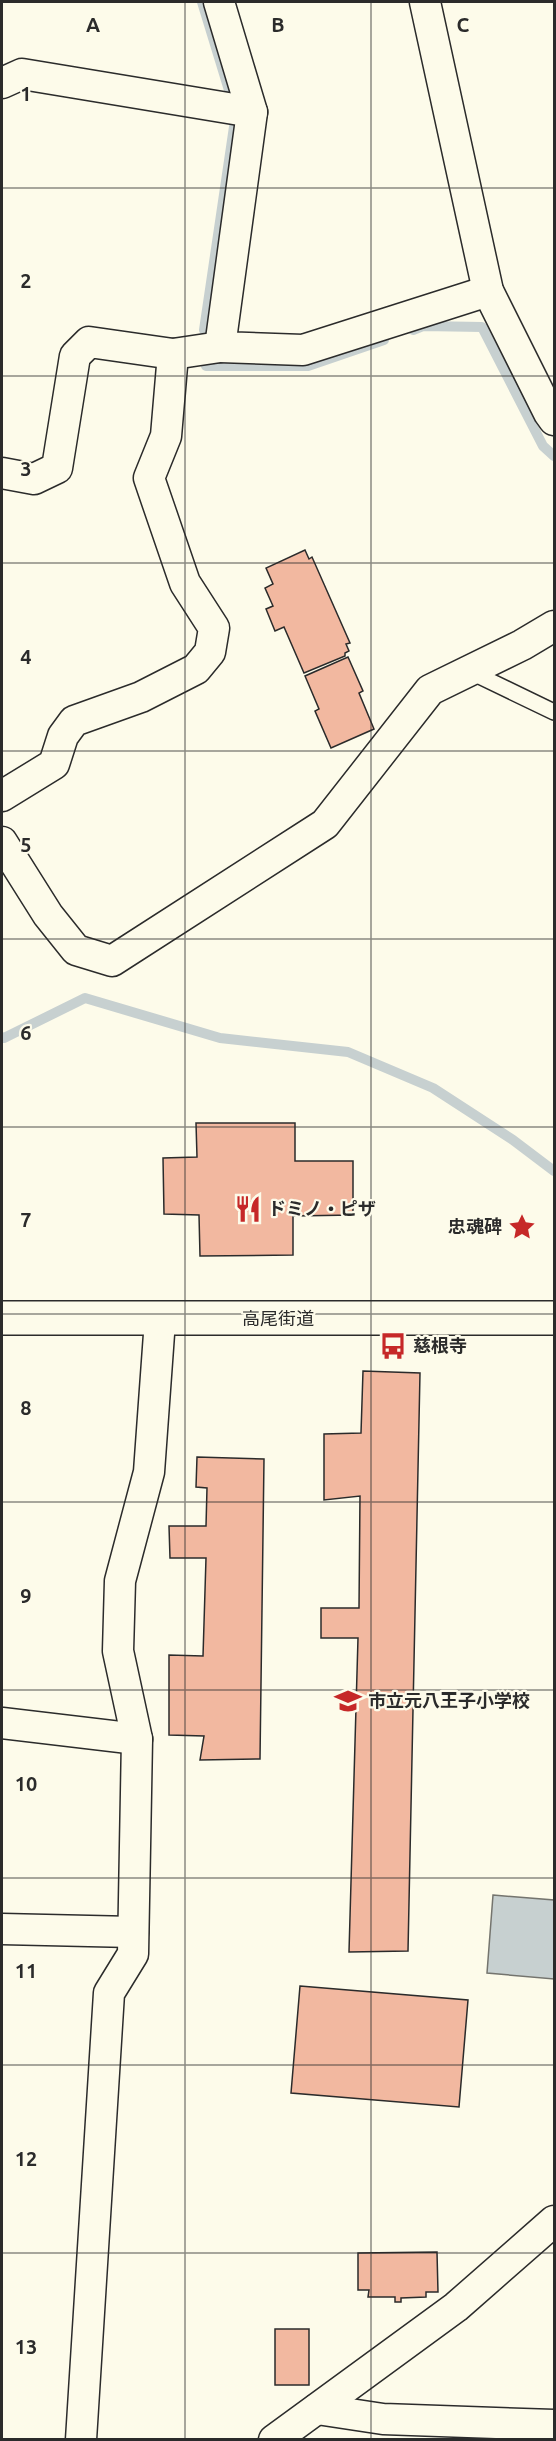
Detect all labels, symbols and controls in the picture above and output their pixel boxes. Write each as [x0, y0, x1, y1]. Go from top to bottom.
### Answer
text: A [86, 13, 100, 36]
text: B [271, 13, 285, 36]
text: C [457, 13, 470, 36]
text: 1 [20, 82, 32, 105]
text: 2 [20, 269, 32, 292]
text: 3 [20, 457, 32, 480]
text: 4 [20, 645, 32, 668]
text: 5 [20, 833, 32, 856]
text: 6 [20, 1021, 32, 1044]
restaurant icon: ドミノ・ピザ [233, 1194, 263, 1224]
place label: ドミノ・ピザ [268, 1198, 376, 1218]
text: 7 [20, 1208, 32, 1231]
place icon: 忠魂碑 [507, 1212, 537, 1242]
place label: 忠魂碑 [448, 1216, 502, 1236]
street label: 高尾街道 [242, 1308, 314, 1328]
bus stop icon: 慈根寺 [378, 1331, 408, 1361]
place label: 慈根寺 [413, 1335, 467, 1355]
text: 8 [20, 1396, 32, 1419]
text: 9 [20, 1584, 32, 1607]
school or university icon: 市立元八王子小学校 [333, 1686, 363, 1716]
place label: 市立元八王子小学校 [368, 1690, 530, 1710]
text: 10 [15, 1772, 37, 1795]
text: 11 [15, 1959, 37, 1982]
text: 12 [15, 2147, 37, 2170]
text: 13 [15, 2335, 37, 2358]

